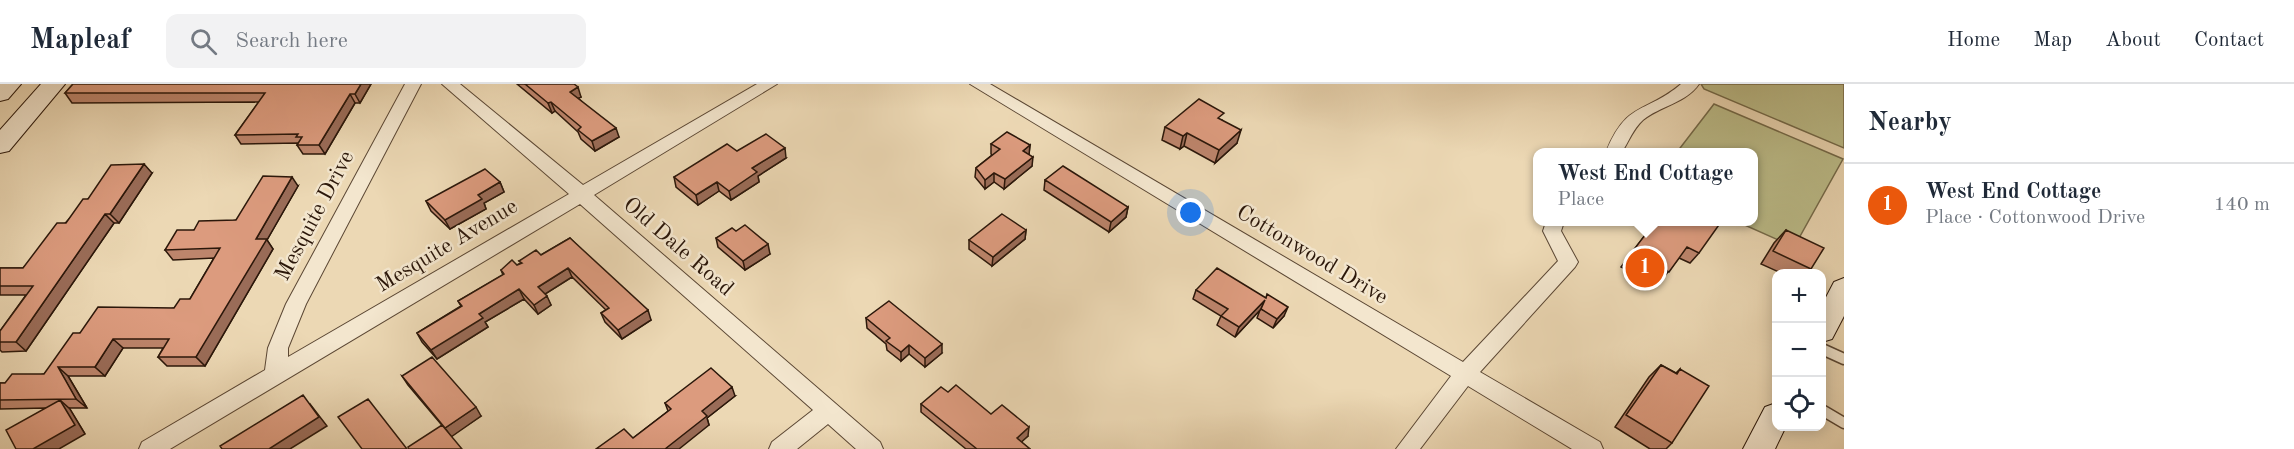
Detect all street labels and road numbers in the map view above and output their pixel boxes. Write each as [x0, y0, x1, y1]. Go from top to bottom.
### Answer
street label: Mesquite Drive [272, 147, 358, 285]
street label: Old Dale Road [619, 193, 737, 301]
street label: Mesquite Avenue [372, 195, 522, 297]
street label: Cottonwood Drive [1233, 201, 1391, 309]

